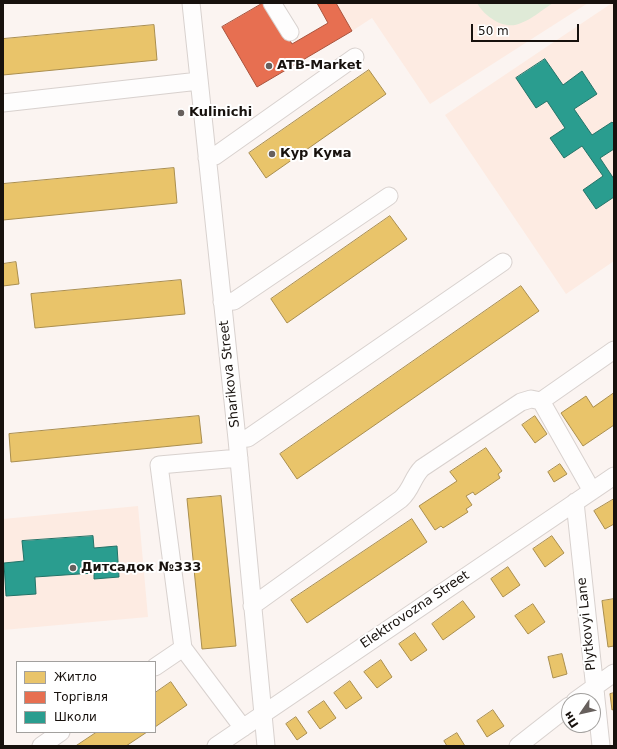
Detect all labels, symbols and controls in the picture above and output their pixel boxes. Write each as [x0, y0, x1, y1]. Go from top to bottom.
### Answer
scale bar [473, 16, 581, 42]
text: 50 m [478, 24, 509, 38]
place label: ATB-Market [277, 58, 362, 74]
marker: ATB-Market [264, 61, 274, 71]
place label: Kulinichi [189, 105, 252, 121]
marker: Kulinichi [176, 108, 186, 118]
place label: Кур Кума [280, 146, 351, 162]
marker: Кур Кума [267, 149, 277, 159]
street label: Sharikova Street [217, 320, 243, 428]
place label: Дитсадок №333 [81, 560, 201, 576]
marker: Дитсадок №333 [68, 563, 78, 573]
street label: Elektrovozna Street [358, 568, 472, 652]
street label: Plytkovyi Lane [574, 577, 600, 671]
legend [16, 661, 156, 733]
text: Житло [54, 670, 97, 684]
text: Торгівля [54, 690, 108, 704]
north arrow [561, 693, 601, 733]
text: Пн [561, 709, 582, 730]
text: Школи [54, 710, 97, 724]

